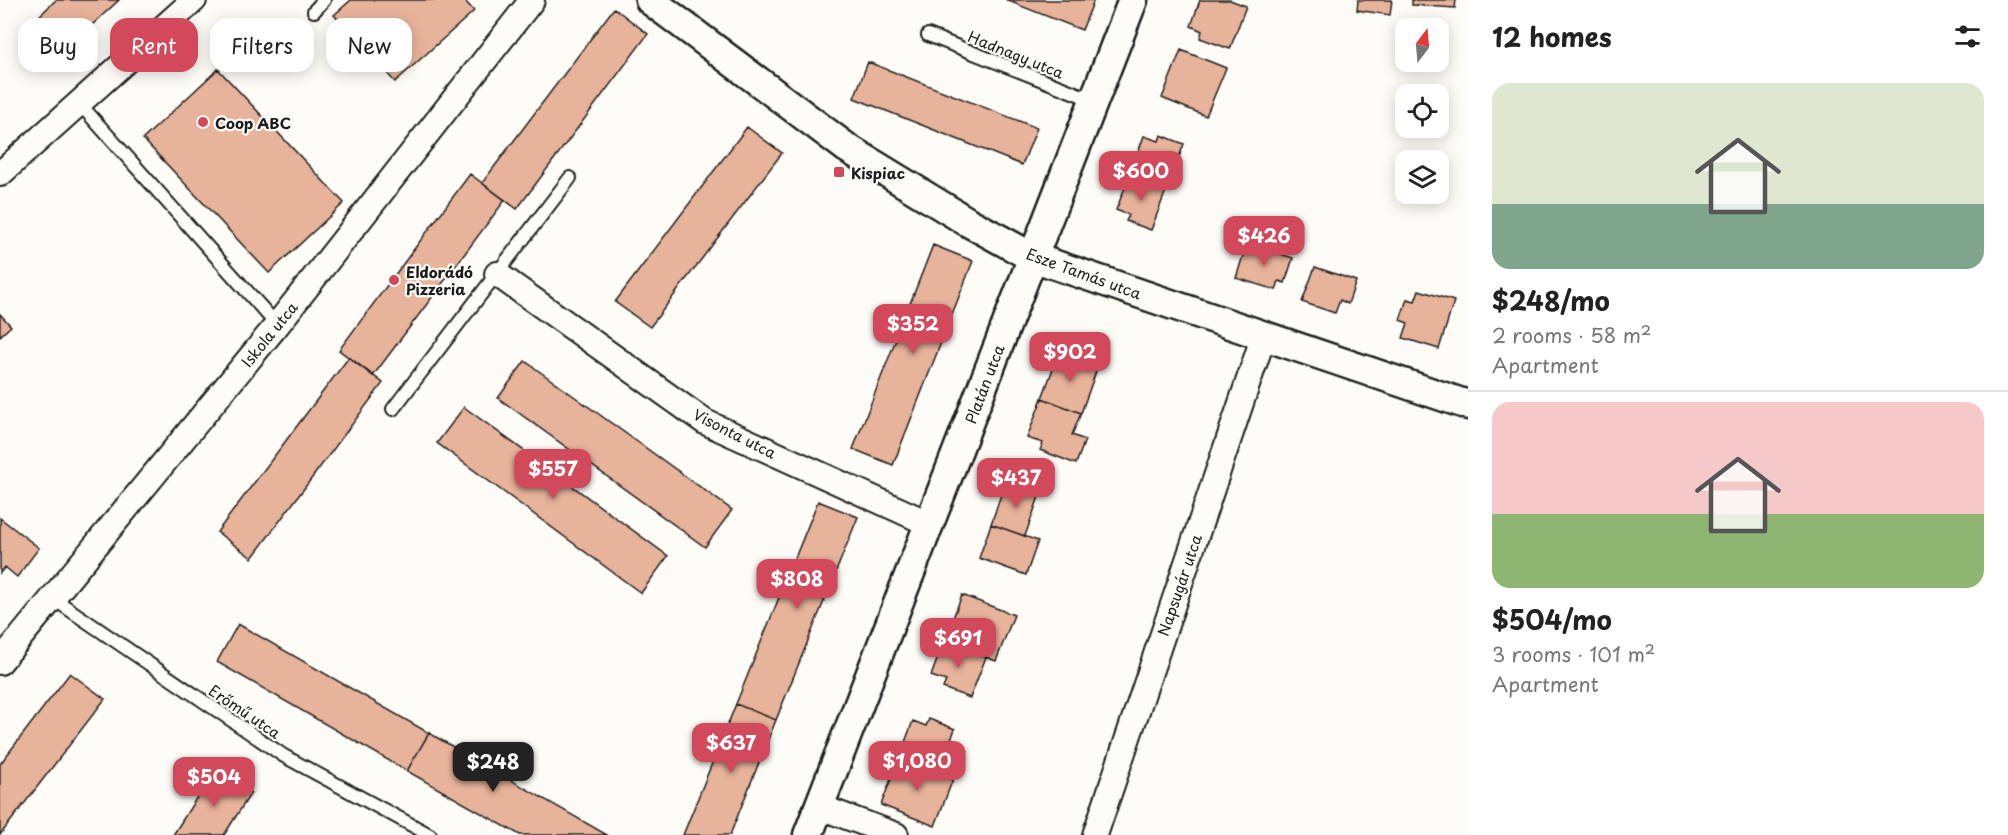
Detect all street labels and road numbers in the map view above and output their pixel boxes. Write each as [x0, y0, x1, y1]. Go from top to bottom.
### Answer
street label: Hadnagy utca [965, 24, 1068, 84]
street label: Esze Tamás utca [1023, 242, 1145, 305]
street label: Iskola utca [235, 296, 303, 372]
street label: Platán utca [958, 341, 1010, 427]
street label: Visonta utca [689, 402, 781, 464]
street label: Napsugár utca [1151, 531, 1207, 639]
street label: Erőmű utca [204, 678, 286, 744]

